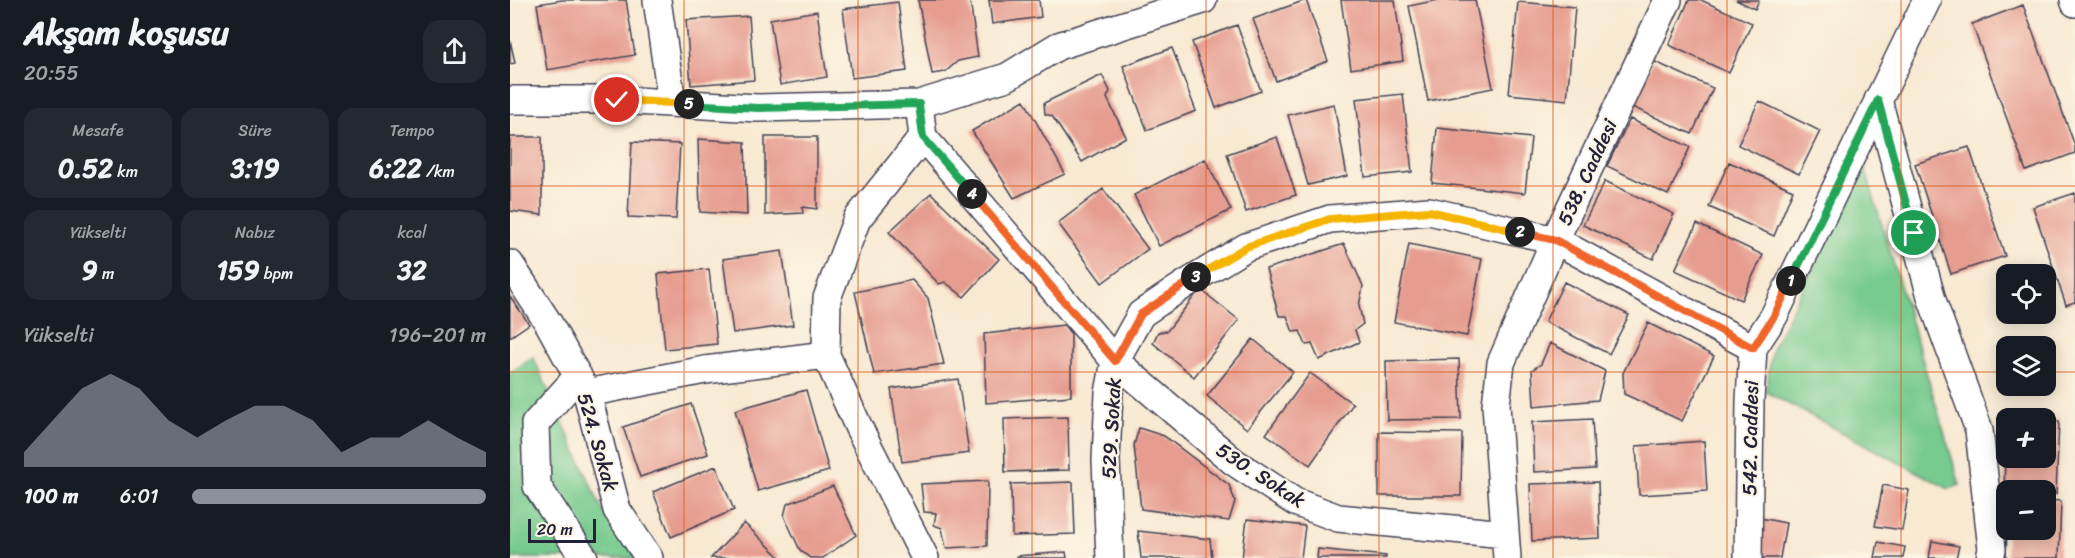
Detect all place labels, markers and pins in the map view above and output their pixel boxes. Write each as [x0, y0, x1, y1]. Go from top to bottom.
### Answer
pin [591, 74, 642, 125]
pin: 5 [674, 89, 704, 119]
pin: 4 [957, 179, 987, 209]
pin [1888, 207, 1939, 258]
pin: 2 [1505, 217, 1535, 247]
pin: 3 [1181, 262, 1211, 292]
pin: 1 [1776, 266, 1806, 296]

